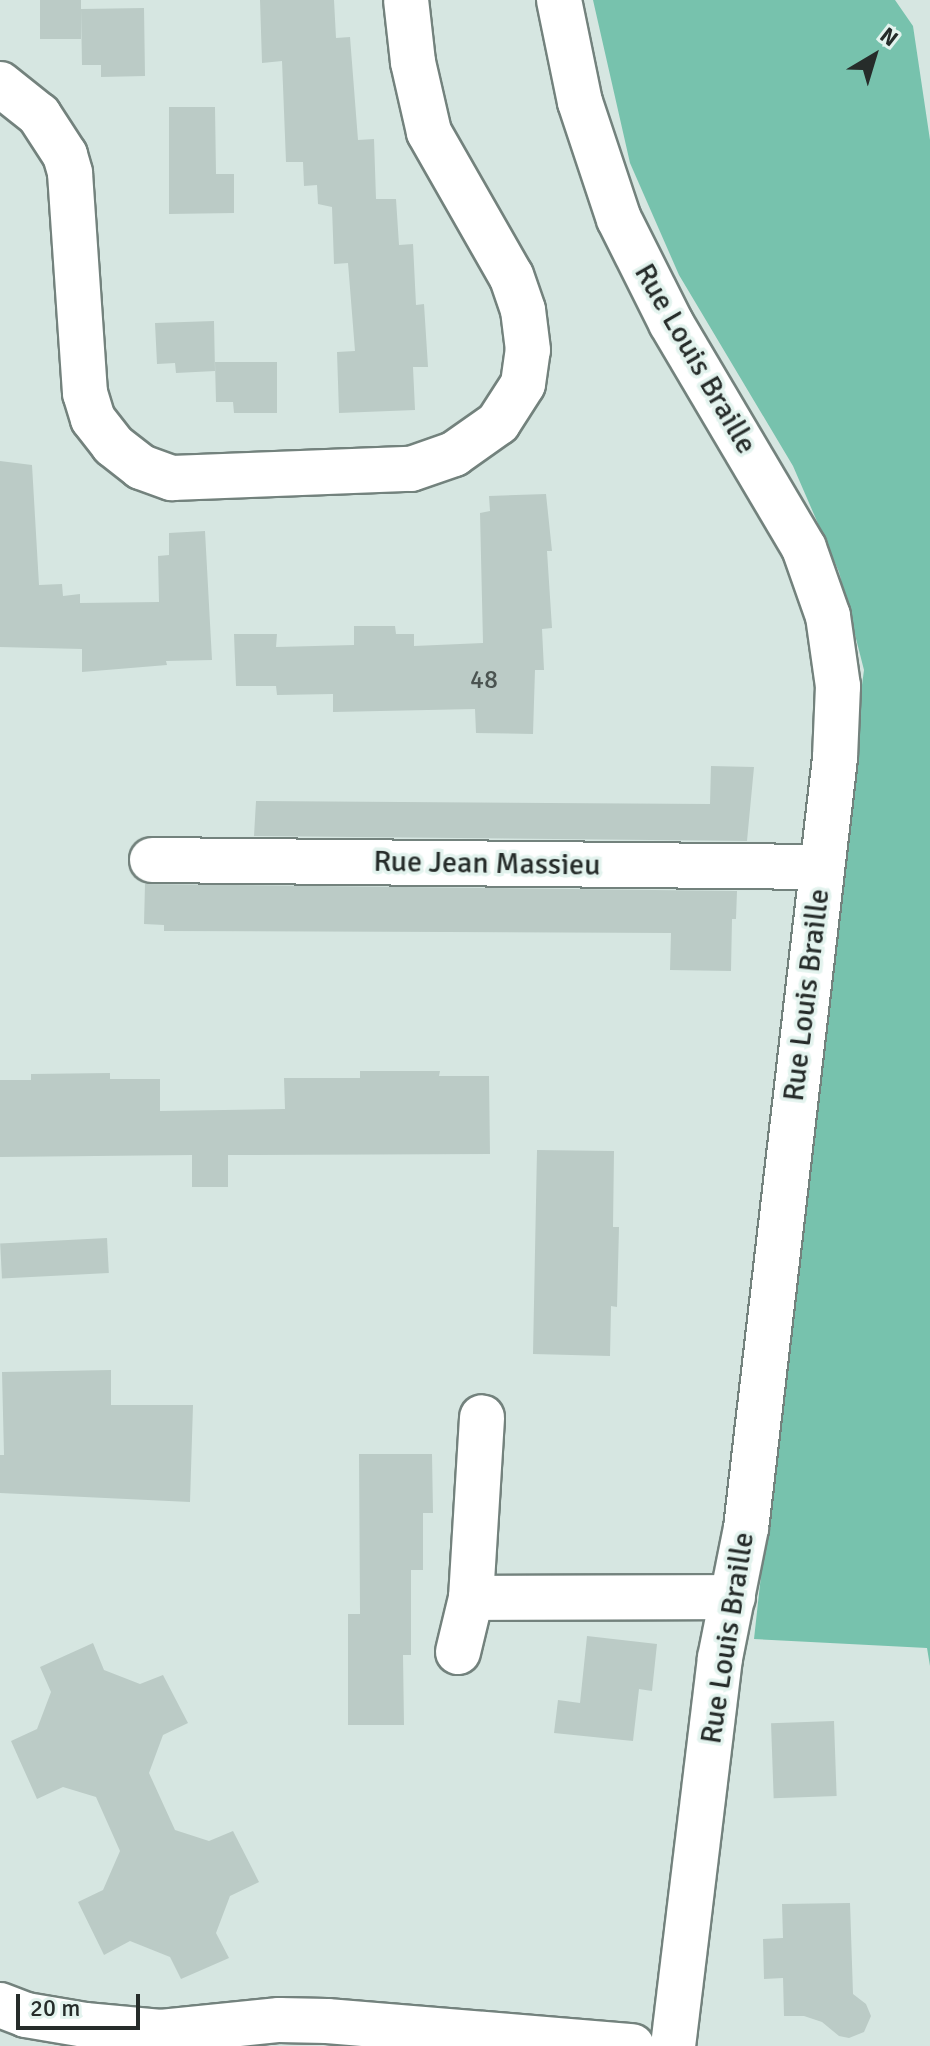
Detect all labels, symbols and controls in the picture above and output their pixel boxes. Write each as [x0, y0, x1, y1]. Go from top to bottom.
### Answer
north arrow [834, 16, 914, 96]
text: N [875, 21, 903, 52]
street label: Rue Louis Braille [626, 257, 764, 461]
house number: 48 [470, 665, 498, 697]
street label: Rue Jean Massieu [373, 844, 601, 884]
street label: Rue Louis Braille [776, 887, 838, 1103]
street label: Rue Louis Braille [693, 1530, 763, 1746]
scale bar [20, 1978, 144, 2028]
text: 20 m [30, 1993, 80, 2023]

